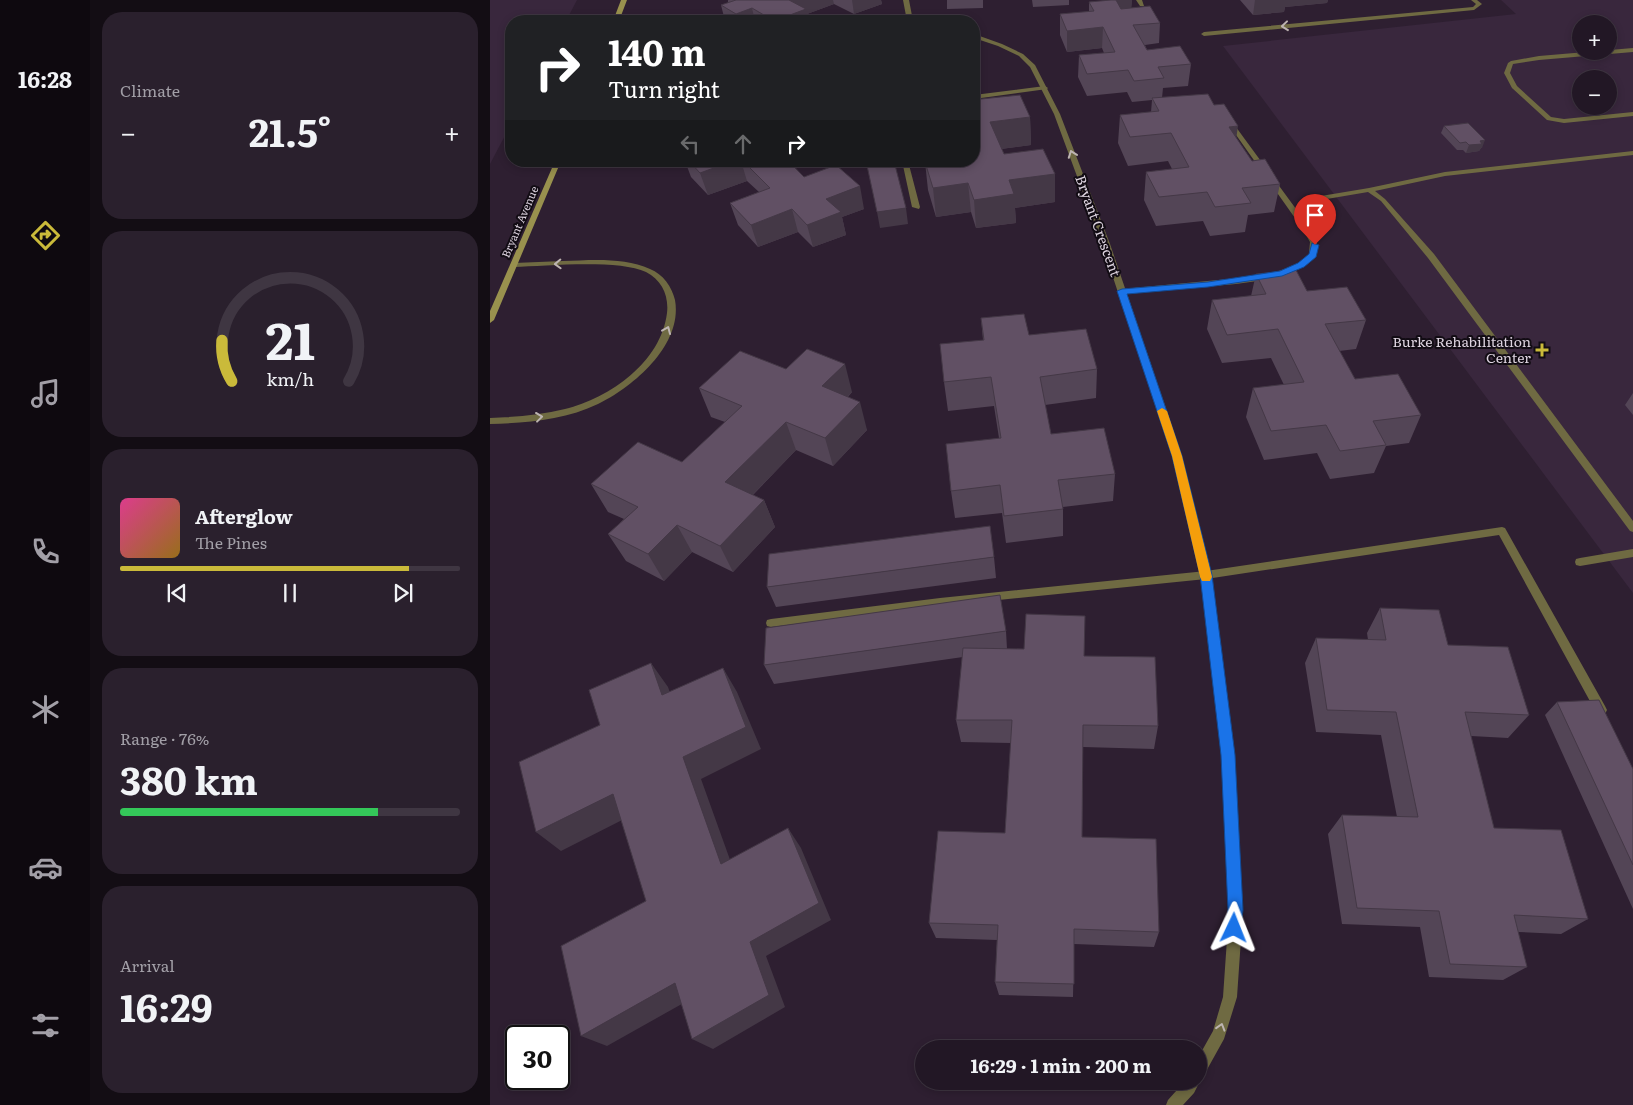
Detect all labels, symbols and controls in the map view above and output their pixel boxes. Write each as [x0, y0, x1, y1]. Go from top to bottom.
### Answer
map controls [1572, 15, 1617, 115]
button: + [1572, 15, 1617, 60]
one-way arrow [1281, 20, 1289, 31]
text: 140 m [608, 25, 706, 77]
icon: right [525, 35, 590, 100]
text: 16:28 [18, 62, 72, 95]
button: − [1572, 70, 1617, 115]
text: Turn right [608, 72, 720, 105]
text: Climate [120, 78, 180, 102]
text: 21.5° [249, 102, 331, 159]
text: − [120, 110, 136, 152]
text: + [444, 110, 460, 152]
icon: left [676, 130, 704, 158]
icon: ahead [729, 130, 757, 158]
icon: right [782, 130, 810, 158]
one-way arrow [1068, 150, 1078, 159]
street label: Bryant Crescent [1071, 172, 1127, 279]
street label: Bryant Avenue [497, 183, 542, 260]
pin [1294, 194, 1336, 245]
icon: arrive [1301, 201, 1329, 229]
icon: directions [28, 218, 63, 253]
one-way arrow [553, 258, 561, 269]
text: 21 [265, 299, 315, 376]
one-way arrow [660, 326, 671, 335]
place label: Burke Rehabilitation Center [1393, 331, 1531, 367]
marker: Burke Rehabilitation Center [1535, 343, 1549, 357]
text: km/h [266, 365, 314, 392]
icon: music [28, 376, 63, 411]
one-way arrow [535, 412, 543, 423]
text: Afterglow [195, 502, 293, 530]
text: The Pines [195, 530, 267, 554]
icon: phone [28, 534, 63, 569]
icon: previous [163, 579, 191, 607]
icon: pause [276, 579, 304, 607]
icon: next [389, 579, 417, 607]
icon: climate [28, 692, 63, 727]
text: Range · 76% [120, 726, 209, 750]
text: 380 km [120, 750, 258, 807]
icon: car [28, 850, 63, 885]
position arrow [1207, 901, 1259, 953]
text: Arrival [120, 953, 175, 977]
text: 16:29 [120, 977, 213, 1034]
icon: filters [28, 1008, 63, 1043]
one-way arrow [1215, 1023, 1225, 1032]
speed limit sign: 30 [505, 1025, 570, 1090]
text: 16:29 · 1 min · 200 m [970, 1051, 1152, 1079]

